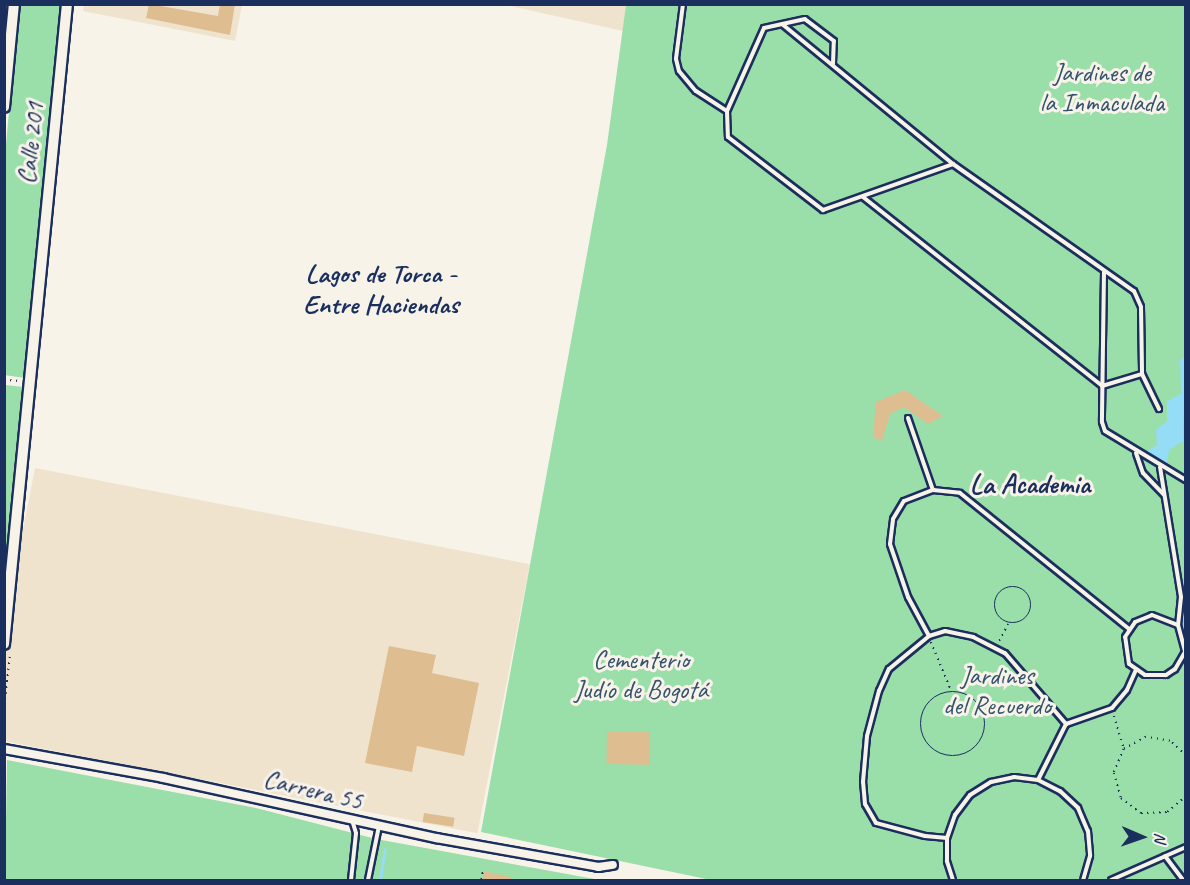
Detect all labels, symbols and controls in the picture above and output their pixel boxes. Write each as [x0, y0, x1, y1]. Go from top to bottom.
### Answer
park label: Jardines de la Inmaculada [1038, 57, 1166, 118]
street label: Calle 201 [11, 100, 51, 186]
district label: Lagos de Torca - Entre Haciendas [302, 257, 460, 320]
district label: La Academia [969, 467, 1091, 501]
park label: Cementerio Judío de Bogotá [574, 644, 708, 706]
park label: Jardines del Recuerdo [943, 660, 1051, 722]
street label: Carrera 55 [261, 763, 365, 817]
north arrow [1112, 807, 1172, 867]
text: N [1150, 832, 1170, 843]

